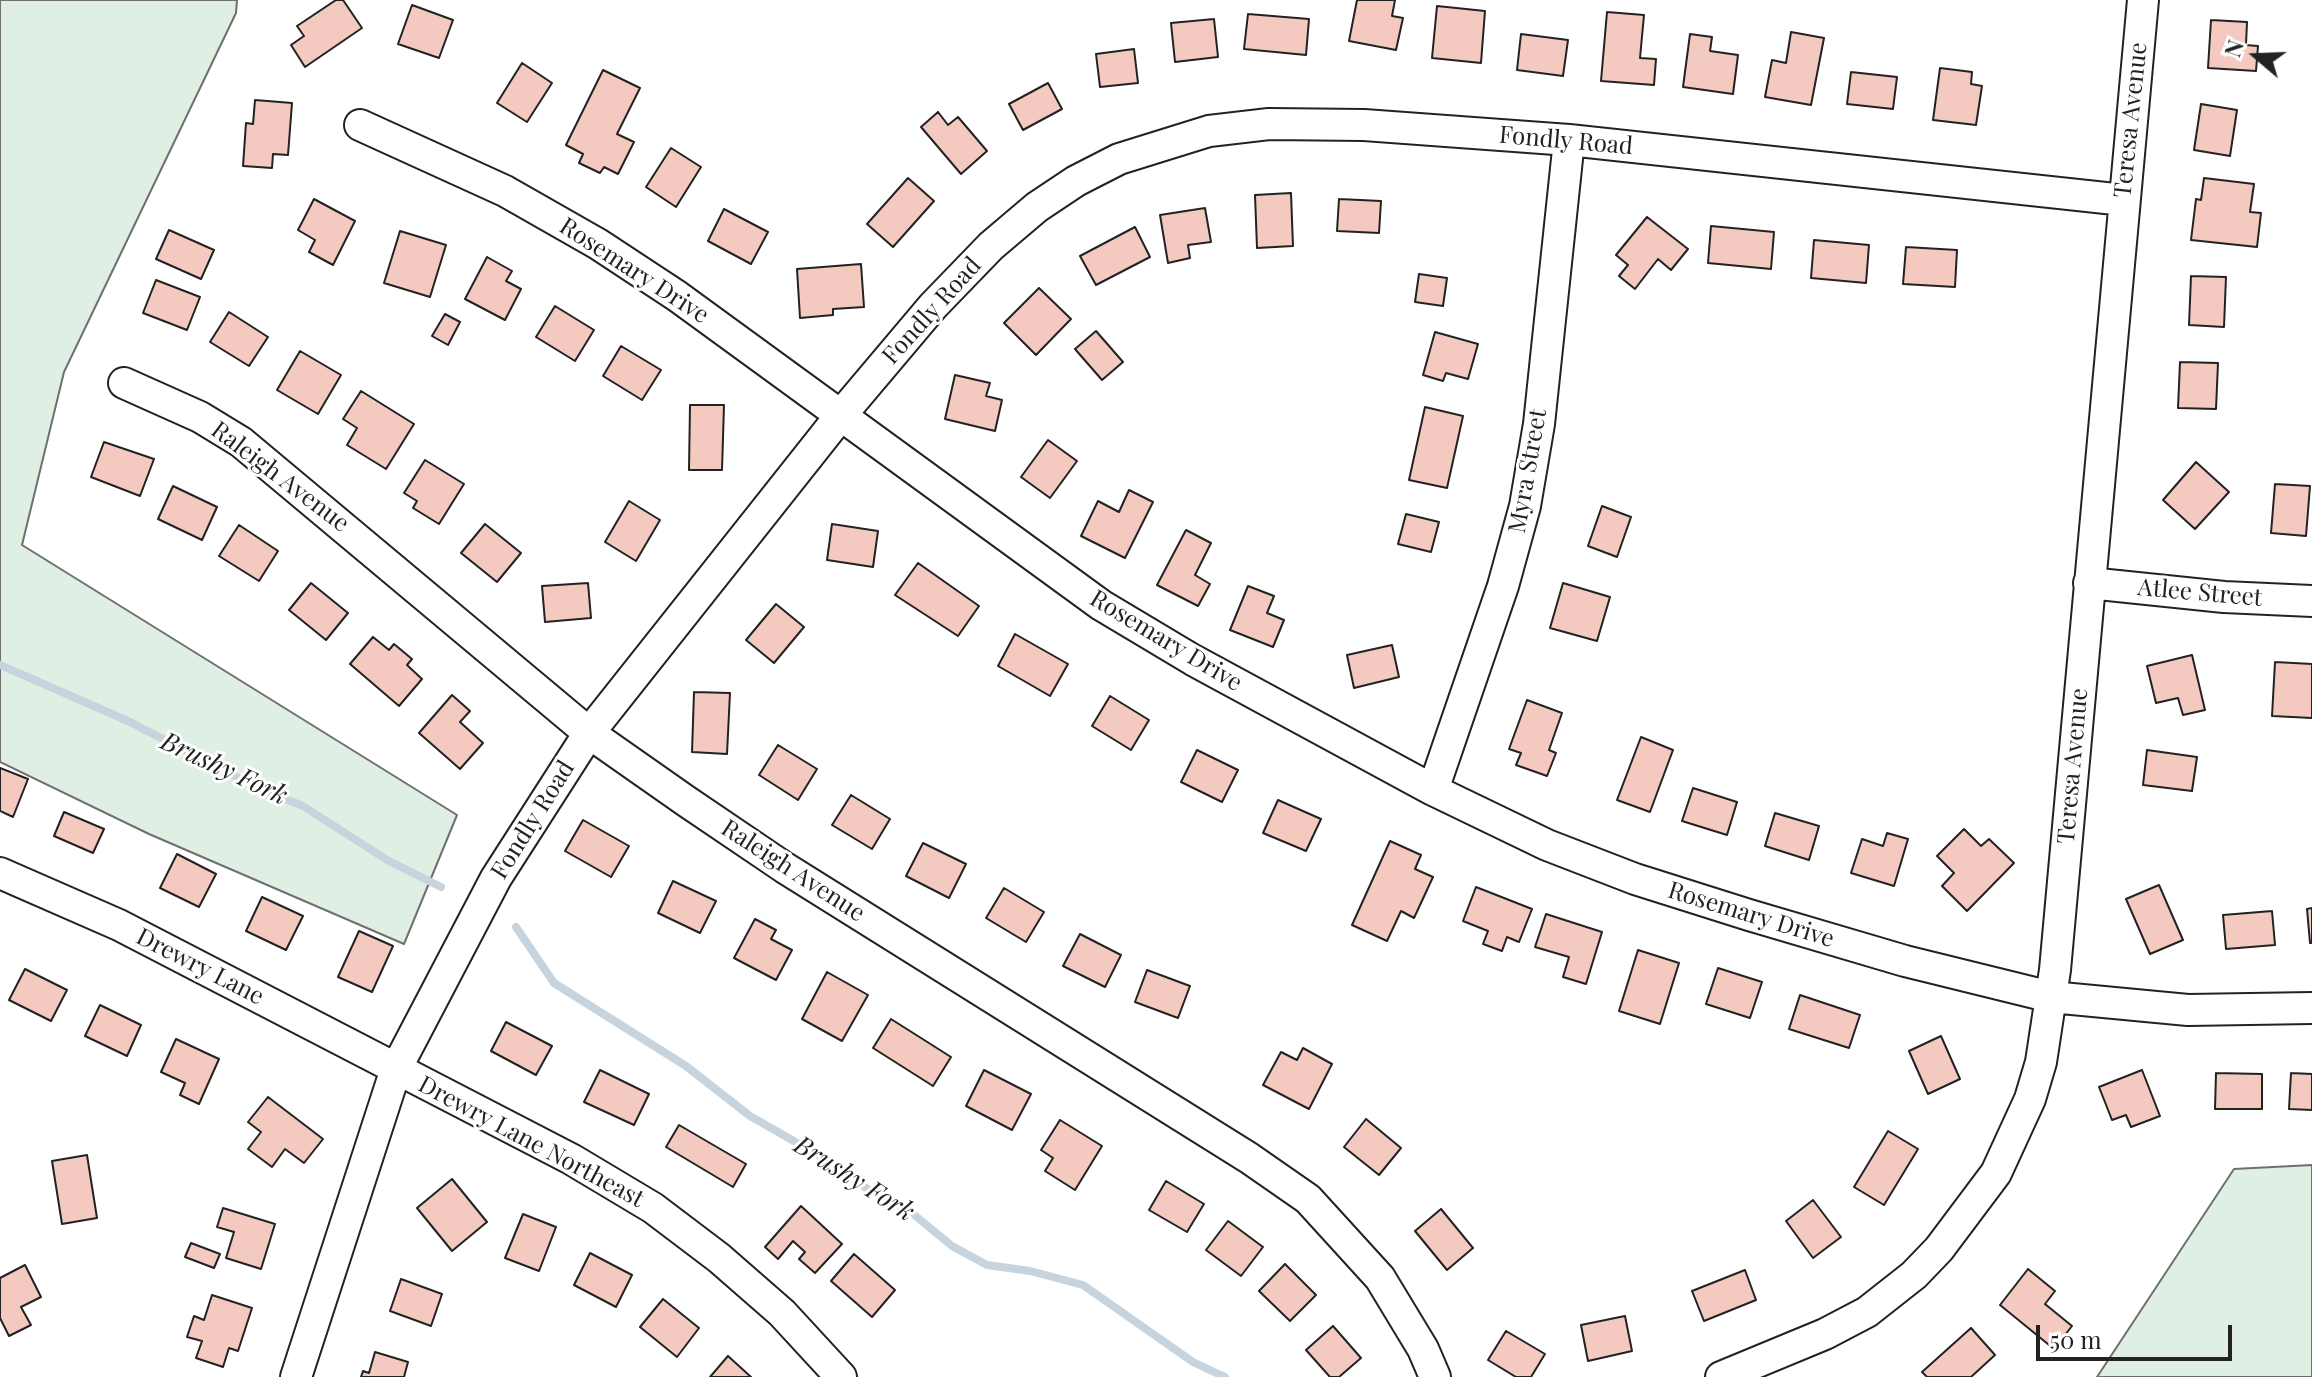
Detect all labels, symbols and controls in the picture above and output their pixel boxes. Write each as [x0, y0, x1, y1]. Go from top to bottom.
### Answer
north arrow [2216, 16, 2296, 96]
text: N [2217, 36, 2250, 61]
street label: Teresa Avenue [2109, 41, 2153, 199]
street label: Fondly Road [1498, 121, 1634, 161]
street label: Rosemary Drive [554, 212, 714, 330]
street label: Fondly Road [876, 252, 988, 370]
street label: Myra Street [1503, 407, 1553, 535]
street label: Raleigh Avenue [205, 416, 355, 538]
street label: Atlee Street [2137, 573, 2263, 613]
street label: Rosemary Drive [1085, 584, 1247, 698]
street label: Teresa Avenue [2052, 687, 2094, 845]
water label: Brushy Fork [156, 726, 292, 812]
street label: Fondly Road [485, 756, 581, 884]
street label: Raleigh Avenue [716, 814, 870, 928]
street label: Rosemary Drive [1664, 876, 1838, 954]
street label: Drewry Lane [131, 923, 269, 1011]
street label: Drewry Lane Northeast [413, 1070, 649, 1214]
water label: Brushy Fork [788, 1130, 920, 1228]
scale bar [2040, 1309, 2236, 1359]
text: 50 m [2050, 1323, 2102, 1355]

